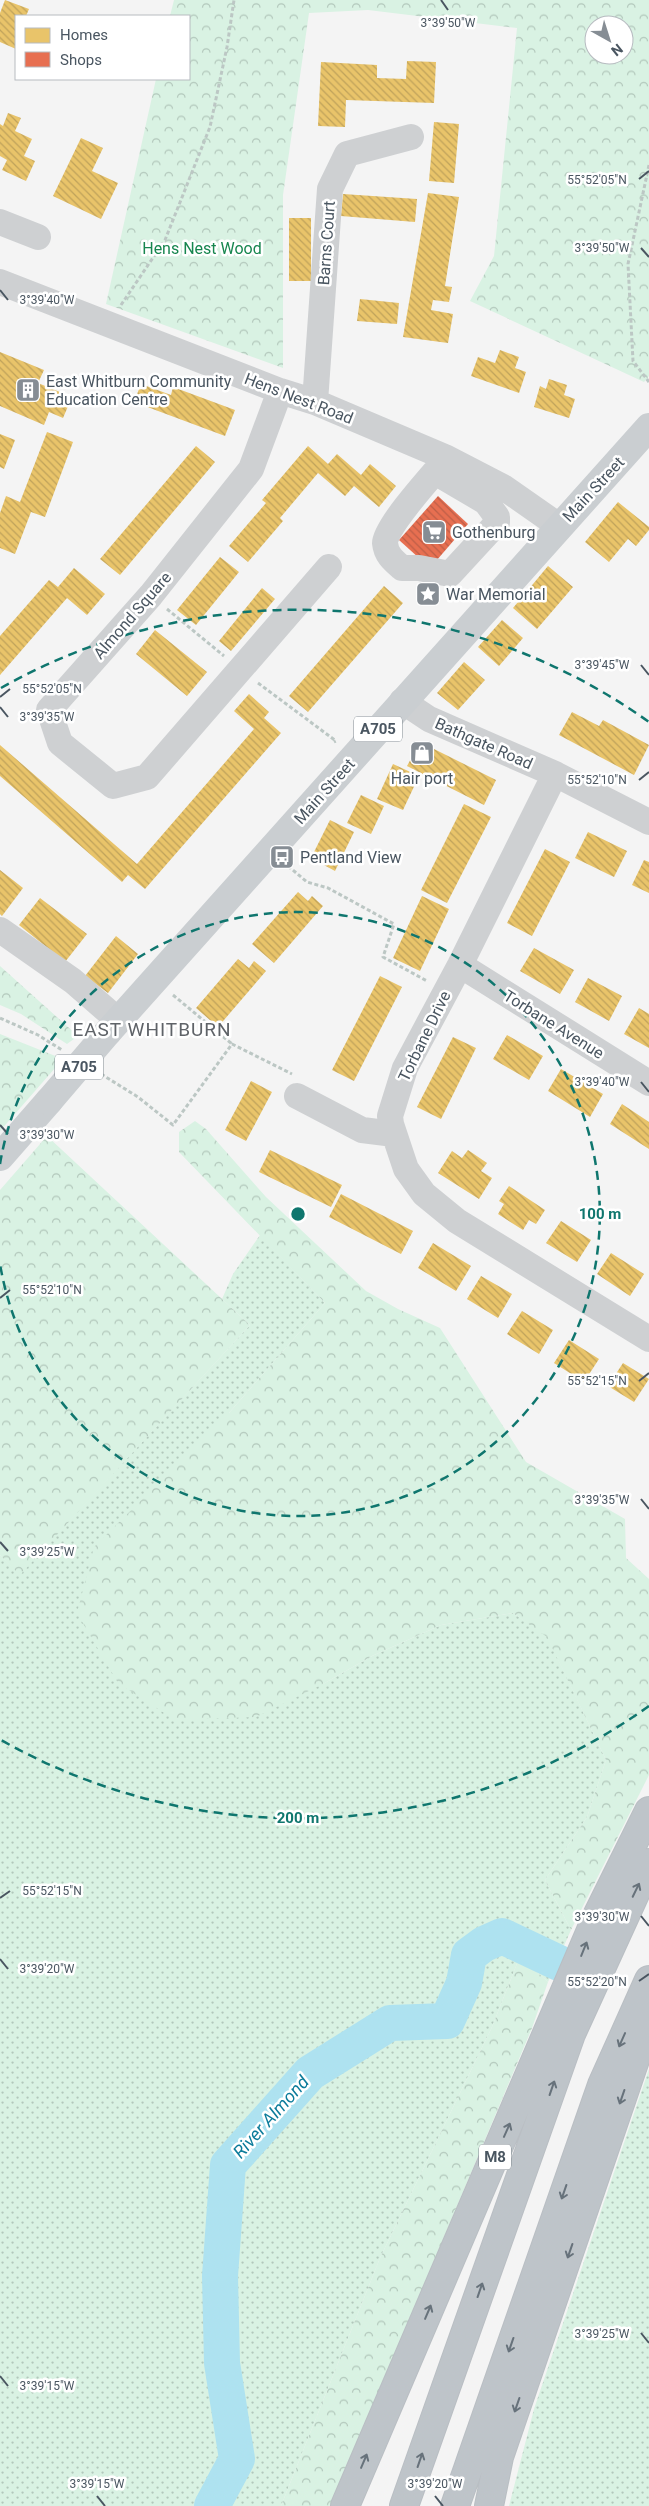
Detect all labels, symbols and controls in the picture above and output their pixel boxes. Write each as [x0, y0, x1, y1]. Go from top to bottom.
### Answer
legend [15, 15, 190, 80]
north arrow [584, 15, 634, 65]
text: 3°39'50"W [421, 16, 476, 30]
text: Homes [60, 26, 108, 44]
text: N [608, 41, 626, 59]
text: Shops [60, 51, 102, 69]
text: 55°52'05"N [567, 173, 627, 187]
street label: Barns Court [314, 200, 339, 286]
park label: Hens Nest Wood [142, 239, 262, 258]
text: 3°39'50"W [575, 241, 630, 255]
text: 3°39'40"W [20, 293, 75, 307]
street label: Hens Nest Road [242, 369, 356, 428]
place label: East Whitburn Community Education Centre [46, 372, 232, 409]
building icon: East Whitburn Community Education Centre [15, 377, 41, 403]
street label: Main Street [559, 453, 628, 526]
supermarket icon: Gothenburg [421, 519, 447, 545]
place label: Gothenburg [452, 523, 535, 542]
street label: Almond Square [89, 568, 175, 663]
place icon: War Memorial [415, 581, 441, 607]
place label: War Memorial [446, 585, 546, 604]
text: 3°39'45"W [575, 658, 630, 672]
text: 55°52'05"N [22, 682, 82, 696]
text: 3°39'35"W [20, 710, 75, 724]
street label: Bathgate Road [432, 713, 536, 773]
road number: A705 [354, 716, 402, 742]
shop icon: Hair port [409, 740, 435, 766]
street label: Main Street [290, 755, 359, 828]
place label: Hair port [391, 769, 453, 788]
text: 55°52'10"N [567, 773, 627, 787]
bus stop icon: Pentland View [269, 844, 295, 870]
place label: Pentland View [300, 848, 402, 867]
street label: Torbane Avenue [500, 986, 607, 1063]
street label: Torbane Drive [394, 988, 455, 1085]
district label: EAST WHITBURN [72, 1018, 232, 1041]
road number: A705 [55, 1054, 103, 1080]
text: 3°39'40"W [575, 1075, 630, 1089]
text: 3°39'30"W [20, 1128, 75, 1142]
centre of rings [289, 1205, 307, 1223]
text: 100 m [579, 1205, 621, 1223]
text: 55°52'10"N [22, 1283, 82, 1297]
text: 55°52'15"N [567, 1374, 627, 1388]
text: 3°39'35"W [575, 1493, 630, 1507]
text: 3°39'25"W [20, 1545, 75, 1559]
text: 200 m [277, 1809, 319, 1827]
one-way arrow [632, 1883, 641, 1898]
text: 55°52'15"N [22, 1884, 82, 1898]
text: 3°39'30"W [575, 1910, 630, 1924]
one-way arrow [580, 1942, 590, 1957]
text: 3°39'20"W [20, 1962, 75, 1976]
text: 55°52'20"N [567, 1975, 627, 1989]
one-way arrow [617, 2032, 626, 2047]
water label: River Almond [228, 2070, 314, 2162]
one-way arrow [548, 2080, 557, 2096]
one-way arrow [617, 2089, 626, 2105]
one-way arrow [502, 2123, 512, 2138]
road number: M8 [479, 2144, 511, 2170]
one-way arrow [559, 2184, 569, 2200]
one-way arrow [565, 2243, 574, 2258]
one-way arrow [476, 2283, 485, 2299]
one-way arrow [424, 2305, 434, 2320]
text: 3°39'25"W [575, 2327, 630, 2341]
one-way arrow [506, 2337, 515, 2353]
text: 3°39'15"W [20, 2379, 75, 2393]
one-way arrow [512, 2397, 522, 2413]
one-way arrow [416, 2453, 425, 2468]
one-way arrow [360, 2454, 370, 2469]
text: 3°39'15"W [70, 2477, 125, 2491]
text: 3°39'20"W [408, 2477, 463, 2491]

